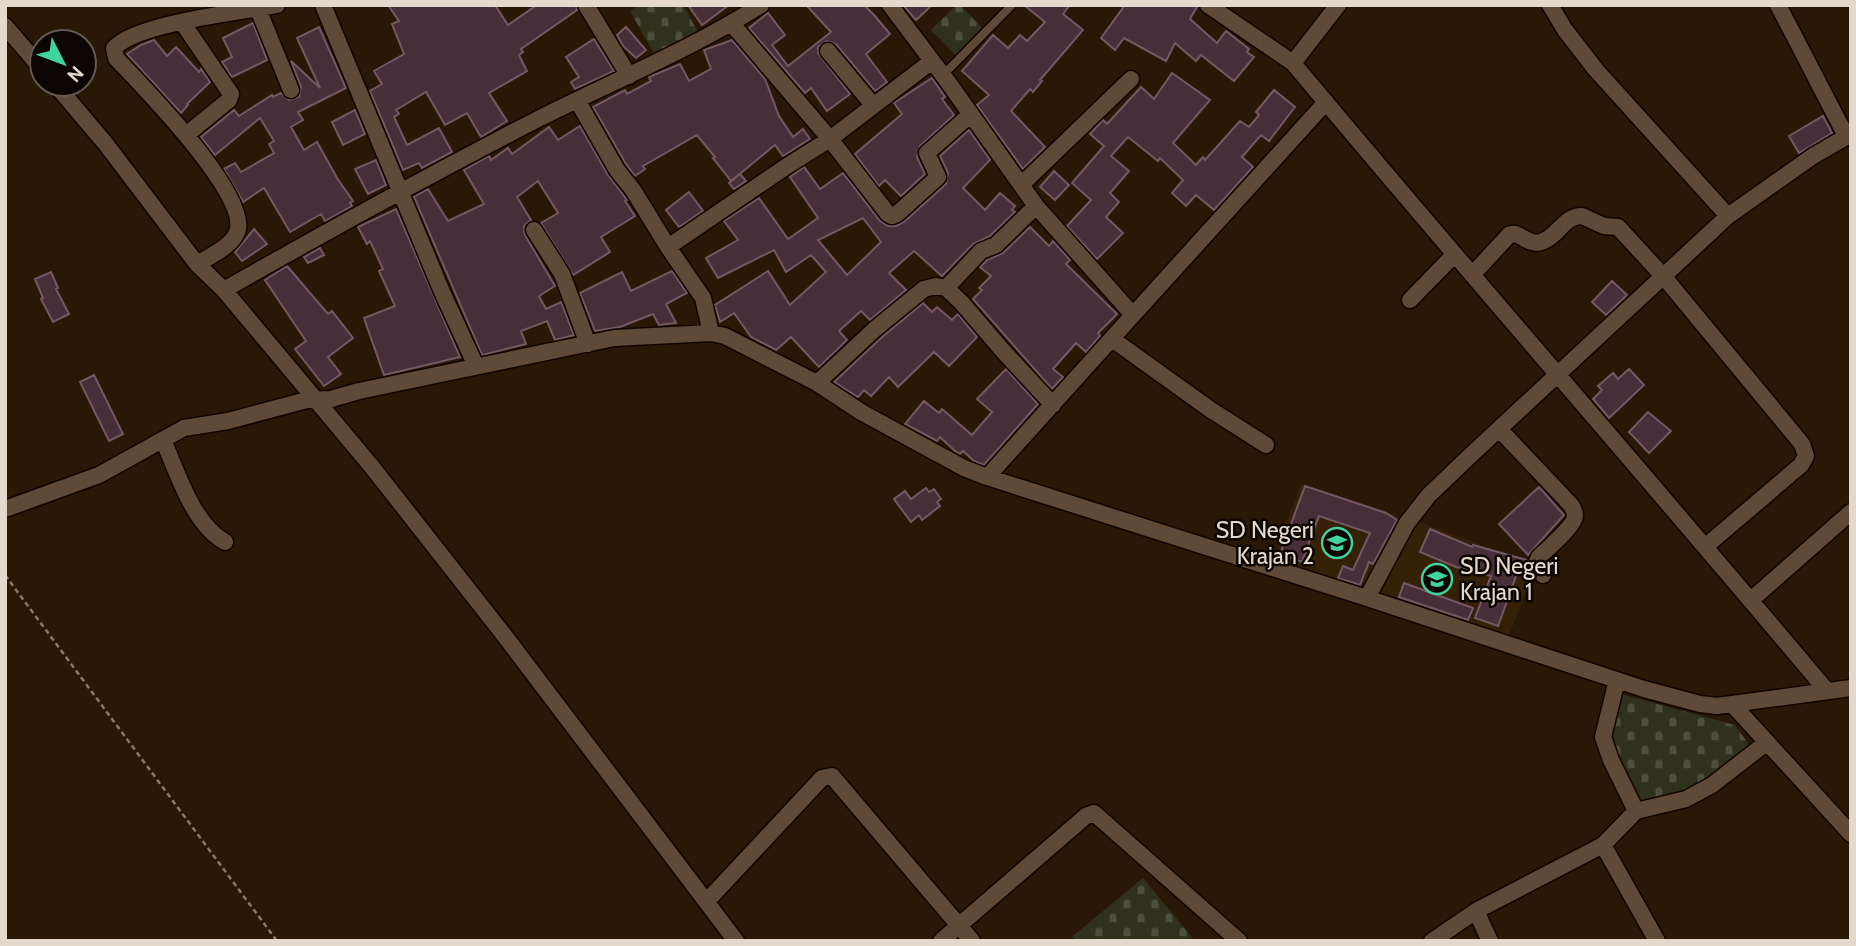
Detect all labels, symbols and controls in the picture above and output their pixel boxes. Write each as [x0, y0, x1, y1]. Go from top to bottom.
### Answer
north arrow [28, 28, 98, 98]
text: N [62, 61, 88, 87]
place label: SD Negeri Krajan 2 [1216, 516, 1314, 570]
school or university icon: SD Negeri Krajan 2 [1320, 526, 1354, 560]
place label: SD Negeri Krajan 1 [1460, 552, 1558, 606]
school or university icon: SD Negeri Krajan 1 [1420, 562, 1454, 596]

